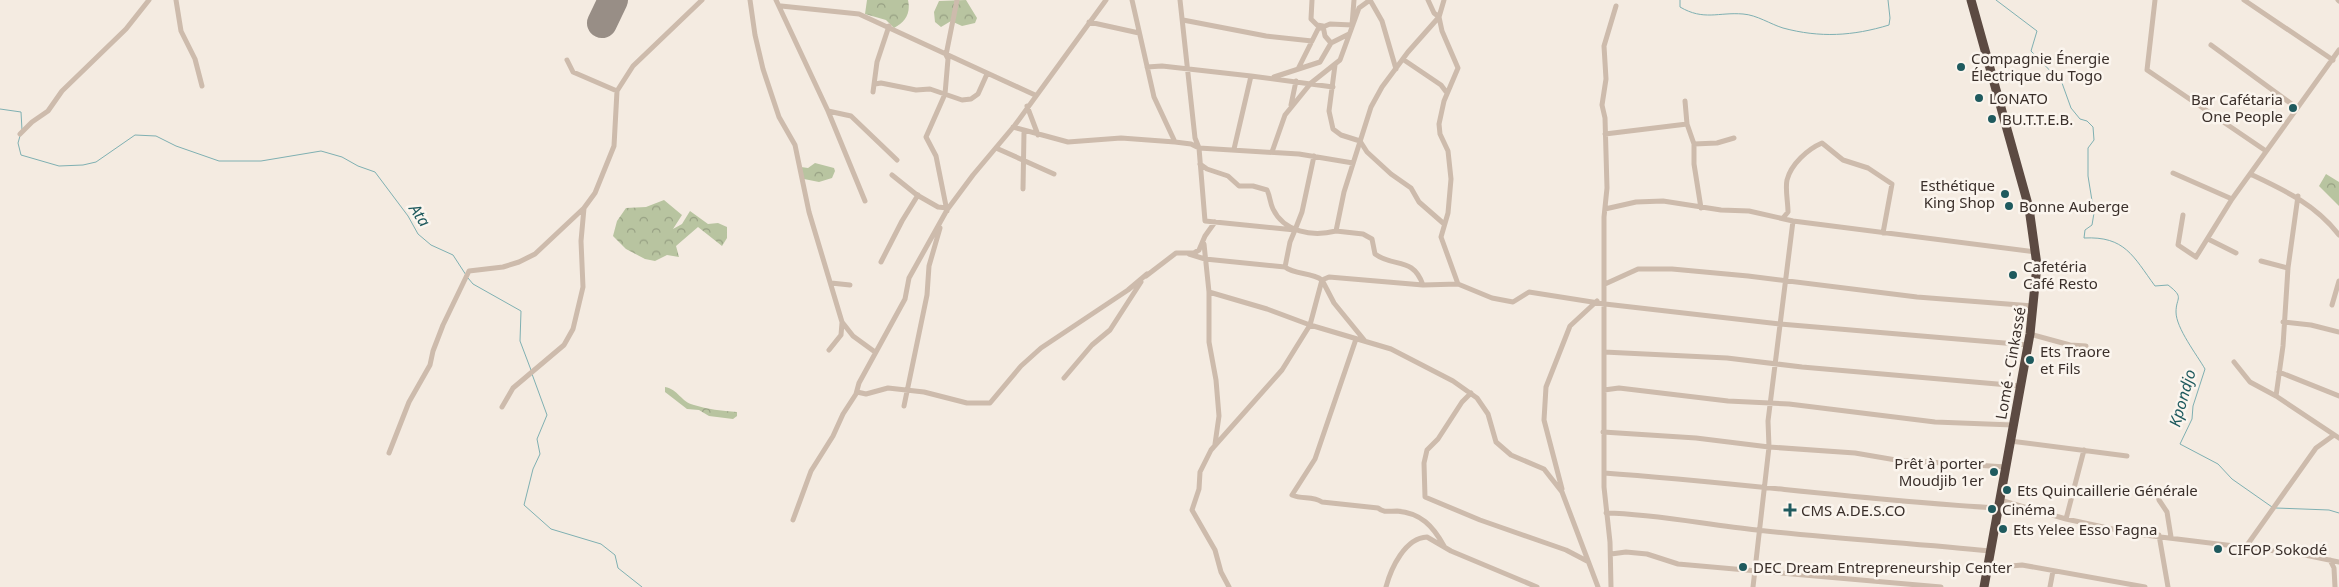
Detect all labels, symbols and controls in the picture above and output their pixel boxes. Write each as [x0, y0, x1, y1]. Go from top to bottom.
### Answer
place label: Compagnie Énergie Électrique du Togo [1971, 48, 2110, 85]
marker: Compagnie Énergie Électrique du Togo [1955, 61, 1967, 73]
place label: LONATO [1989, 88, 2048, 108]
place label: Bar Cafétaria One People [2191, 89, 2283, 126]
marker: LONATO [1973, 92, 1985, 104]
marker: Bar Cafétaria One People [2287, 102, 2299, 114]
place label: BU.T.T.E.B. [2002, 109, 2073, 129]
marker: BU.T.T.E.B. [1986, 113, 1998, 125]
place label: Esthétique King Shop [1920, 175, 1995, 212]
marker: Esthétique King Shop [1999, 188, 2011, 200]
place label: Bonne Auberge [2019, 196, 2129, 216]
water label: Ata [404, 198, 436, 231]
marker: Bonne Auberge [2003, 200, 2015, 212]
place label: Cafetéria Café Resto [2023, 256, 2098, 293]
marker: Cafetéria Café Resto [2007, 269, 2019, 281]
street label: Lomé - Cinkassé [1990, 305, 2030, 421]
place label: Ets Traore et Fils [2040, 341, 2110, 378]
marker: Ets Traore et Fils [2024, 354, 2036, 366]
water label: Kpondjo [2163, 367, 2201, 429]
place label: Prêt à porter Moudjib 1er [1894, 453, 1984, 490]
marker: Prêt à porter Moudjib 1er [1988, 466, 2000, 478]
place label: Ets Quincaillerie Générale [2017, 480, 2198, 500]
marker: Ets Quincaillerie Générale [2001, 484, 2013, 496]
place label: Cinéma [2002, 499, 2056, 519]
place label: CMS A.DE.S.CO [1801, 500, 1906, 520]
marker: CMS A.DE.S.CO [1783, 503, 1797, 517]
marker: Cinéma [1986, 503, 1998, 515]
place label: Ets Yelee Esso Fagna [2013, 519, 2158, 539]
marker: Ets Yelee Esso Fagna [1997, 523, 2009, 535]
place label: CIFOP Sokodé [2228, 539, 2327, 559]
marker: CIFOP Sokodé [2212, 543, 2224, 555]
place label: DEC Dream Entrepreneurship Center [1753, 557, 2012, 577]
marker: DEC Dream Entrepreneurship Center [1737, 561, 1749, 573]

